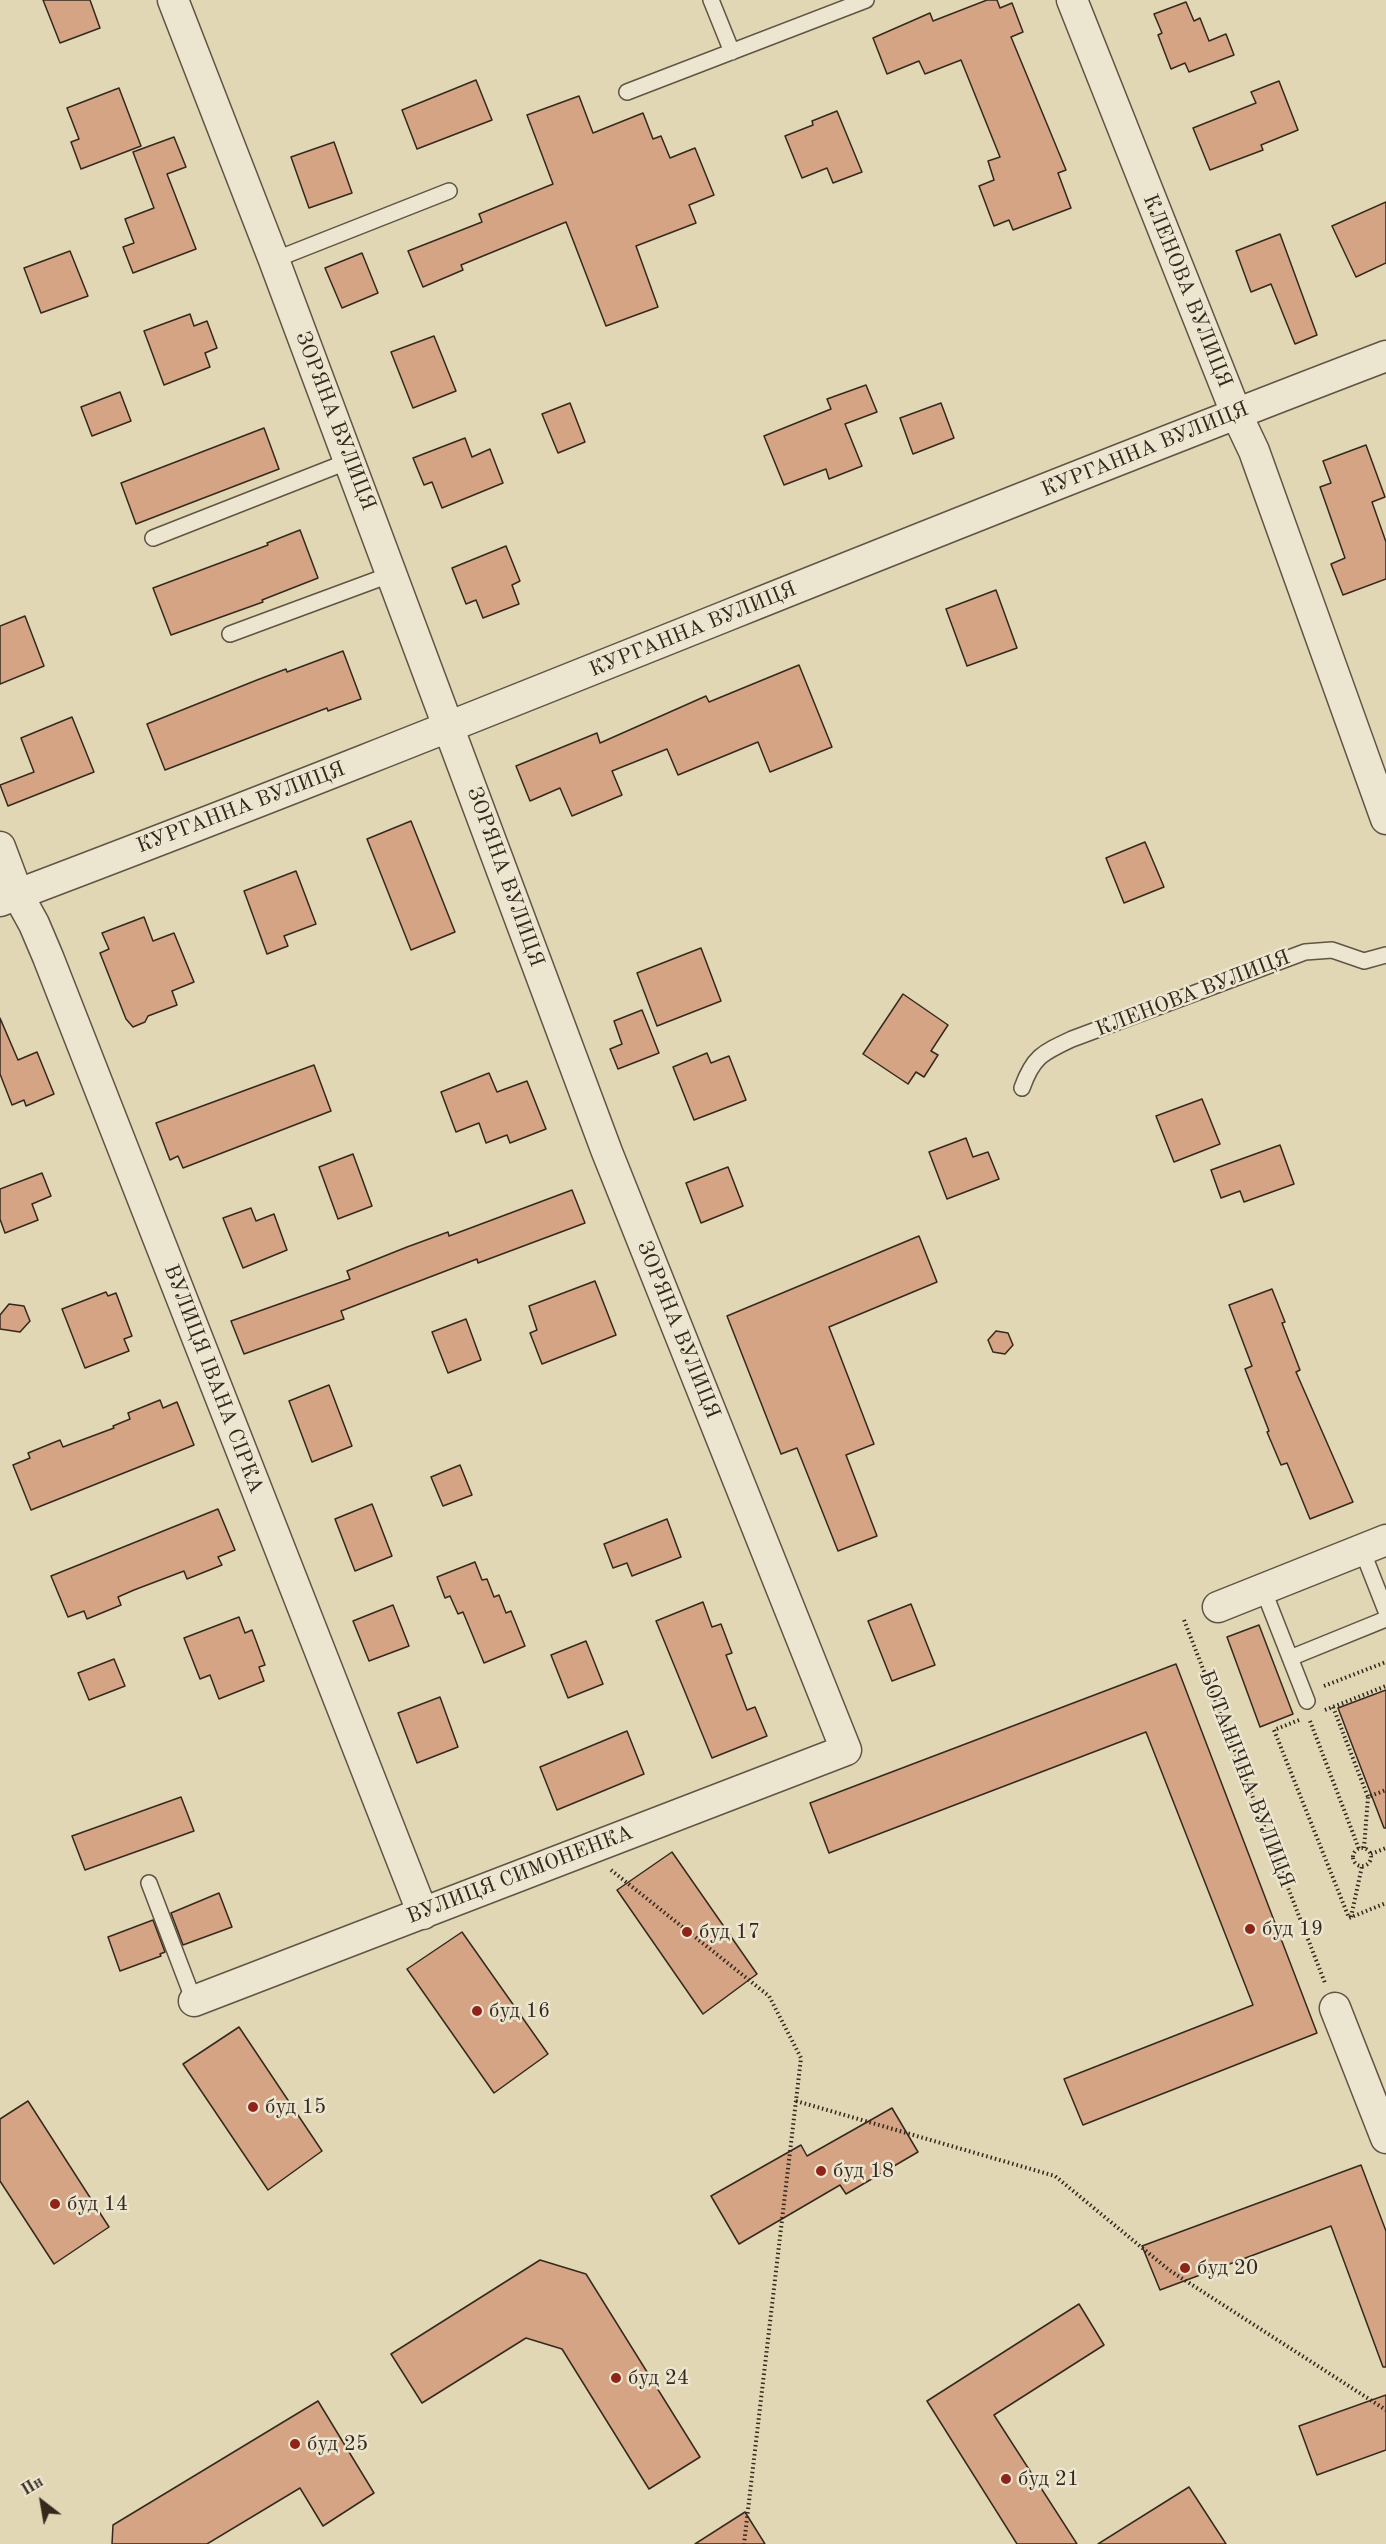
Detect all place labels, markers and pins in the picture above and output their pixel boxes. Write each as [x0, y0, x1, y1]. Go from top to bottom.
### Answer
place label: буд 19 [1262, 1916, 1323, 1942]
place label: буд 17 [699, 1919, 760, 1945]
marker: буд 19 [1243, 1922, 1257, 1936]
marker: буд 17 [680, 1925, 694, 1939]
place label: буд 16 [489, 1998, 550, 2024]
marker: буд 16 [470, 2004, 484, 2018]
place label: буд 15 [265, 2094, 326, 2120]
marker: буд 15 [246, 2100, 260, 2114]
place label: буд 18 [833, 2158, 894, 2184]
marker: буд 18 [814, 2164, 828, 2178]
place label: буд 14 [67, 2191, 128, 2217]
marker: буд 14 [48, 2197, 62, 2211]
place label: буд 20 [1197, 2255, 1258, 2281]
marker: буд 20 [1178, 2261, 1192, 2275]
place label: буд 24 [628, 2365, 689, 2391]
marker: буд 24 [609, 2371, 623, 2385]
place label: буд 25 [307, 2431, 368, 2457]
marker: буд 25 [288, 2437, 302, 2451]
place label: буд 21 [1018, 2466, 1079, 2492]
marker: буд 21 [999, 2472, 1013, 2486]

